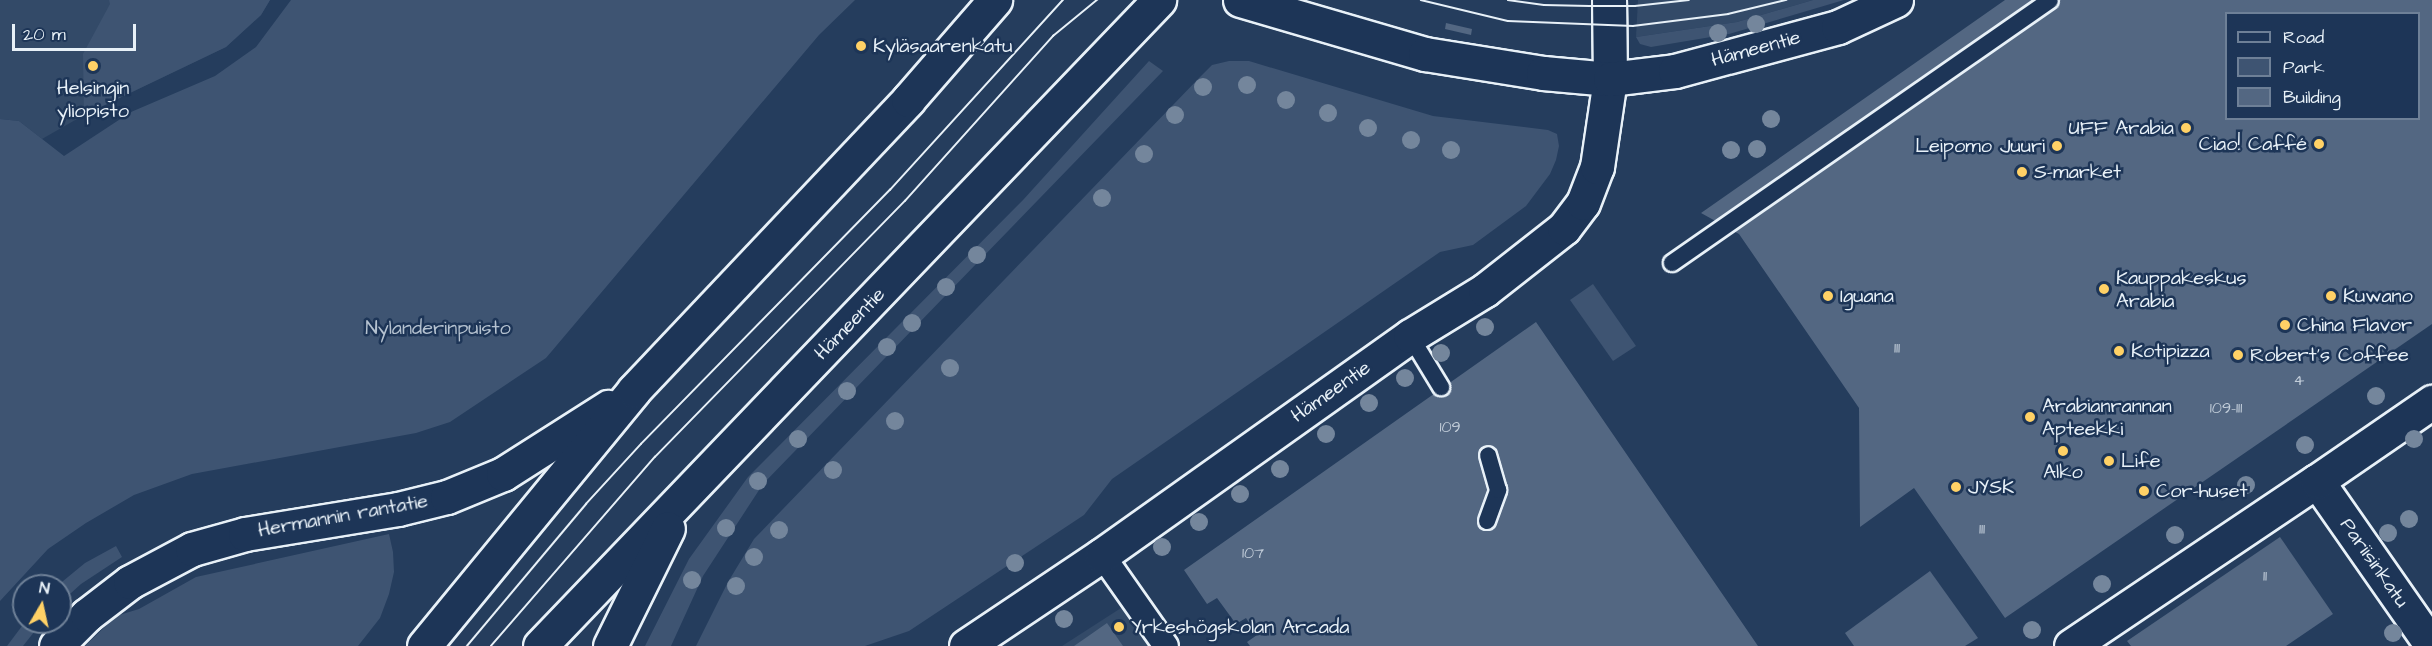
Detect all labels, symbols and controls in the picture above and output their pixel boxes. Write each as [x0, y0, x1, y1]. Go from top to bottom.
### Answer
scale bar [15, 12, 140, 50]
legend [2225, 12, 2420, 120]
text: 20 m [23, 22, 66, 47]
text: Road [2283, 25, 2324, 50]
street label: Hämeentie [1709, 26, 1803, 72]
place label: Kyläsaarenkatu [873, 34, 1012, 58]
marker: Kyläsaarenkatu [854, 39, 868, 53]
text: Park [2283, 55, 2325, 80]
marker: Helsingin yliopisto [86, 59, 100, 73]
place label: Helsingin yliopisto [57, 76, 129, 123]
text: Building [2283, 85, 2341, 110]
place label: UFF Arabia [2069, 116, 2174, 140]
marker: UFF Arabia [2179, 121, 2193, 135]
place label: Ciao! Caffé [2199, 132, 2307, 156]
place label: Leipomo Juuri [1915, 134, 2045, 158]
marker: Ciao! Caffé [2312, 137, 2326, 151]
marker: Leipomo Juuri [2050, 139, 2064, 153]
place label: S-market [2034, 160, 2121, 184]
marker: S-market [2015, 165, 2029, 179]
place label: Kauppakeskus Arabia [2116, 266, 2247, 313]
marker: Kauppakeskus Arabia [2097, 282, 2111, 296]
street label: Hämeentie [810, 283, 890, 365]
place label: Iguana [1840, 284, 1894, 308]
place label: Kuwano [2343, 284, 2413, 308]
marker: Iguana [1821, 289, 1835, 303]
marker: Kuwano [2324, 289, 2338, 303]
place label: China Flavor [2297, 313, 2412, 337]
park label: Nylanderinpuisto [365, 316, 511, 340]
marker: China Flavor [2278, 318, 2292, 332]
house number: 111 [1894, 338, 1900, 358]
place label: Kotipizza [2131, 339, 2210, 363]
place label: Robert's Coffee [2250, 343, 2409, 367]
marker: Kotipizza [2112, 344, 2126, 358]
marker: Robert's Coffee [2231, 348, 2245, 362]
street label: Hämeentie [1287, 356, 1375, 428]
house number: 4 [2294, 370, 2304, 390]
place label: Arabianrannan Apteekki [2042, 394, 2172, 441]
house number: 109-111 [2210, 398, 2242, 418]
marker: Arabianrannan Apteekki [2023, 410, 2037, 424]
house number: 109 [1439, 417, 1461, 437]
marker: Alko [2056, 444, 2070, 458]
place label: Life [2121, 449, 2161, 473]
marker: Life [2102, 454, 2116, 468]
place label: Alko [2043, 460, 2083, 484]
place label: JYSK [1968, 475, 2014, 499]
place label: Cor-huset [2156, 479, 2248, 503]
marker: JYSK [1949, 480, 1963, 494]
marker: Cor-huset [2137, 484, 2151, 498]
street label: Hermannin rantatie [256, 489, 430, 543]
street label: Pariisinkatu [2334, 514, 2414, 612]
house number: 111 [1979, 519, 1985, 539]
house number: 107 [1242, 543, 1264, 563]
house number: 11 [2263, 566, 2267, 586]
north arrow [12, 574, 72, 634]
text: N [38, 577, 51, 600]
place label: Yrkeshögskolan Arcada [1131, 615, 1349, 639]
marker: Yrkeshögskolan Arcada [1112, 620, 1126, 634]

